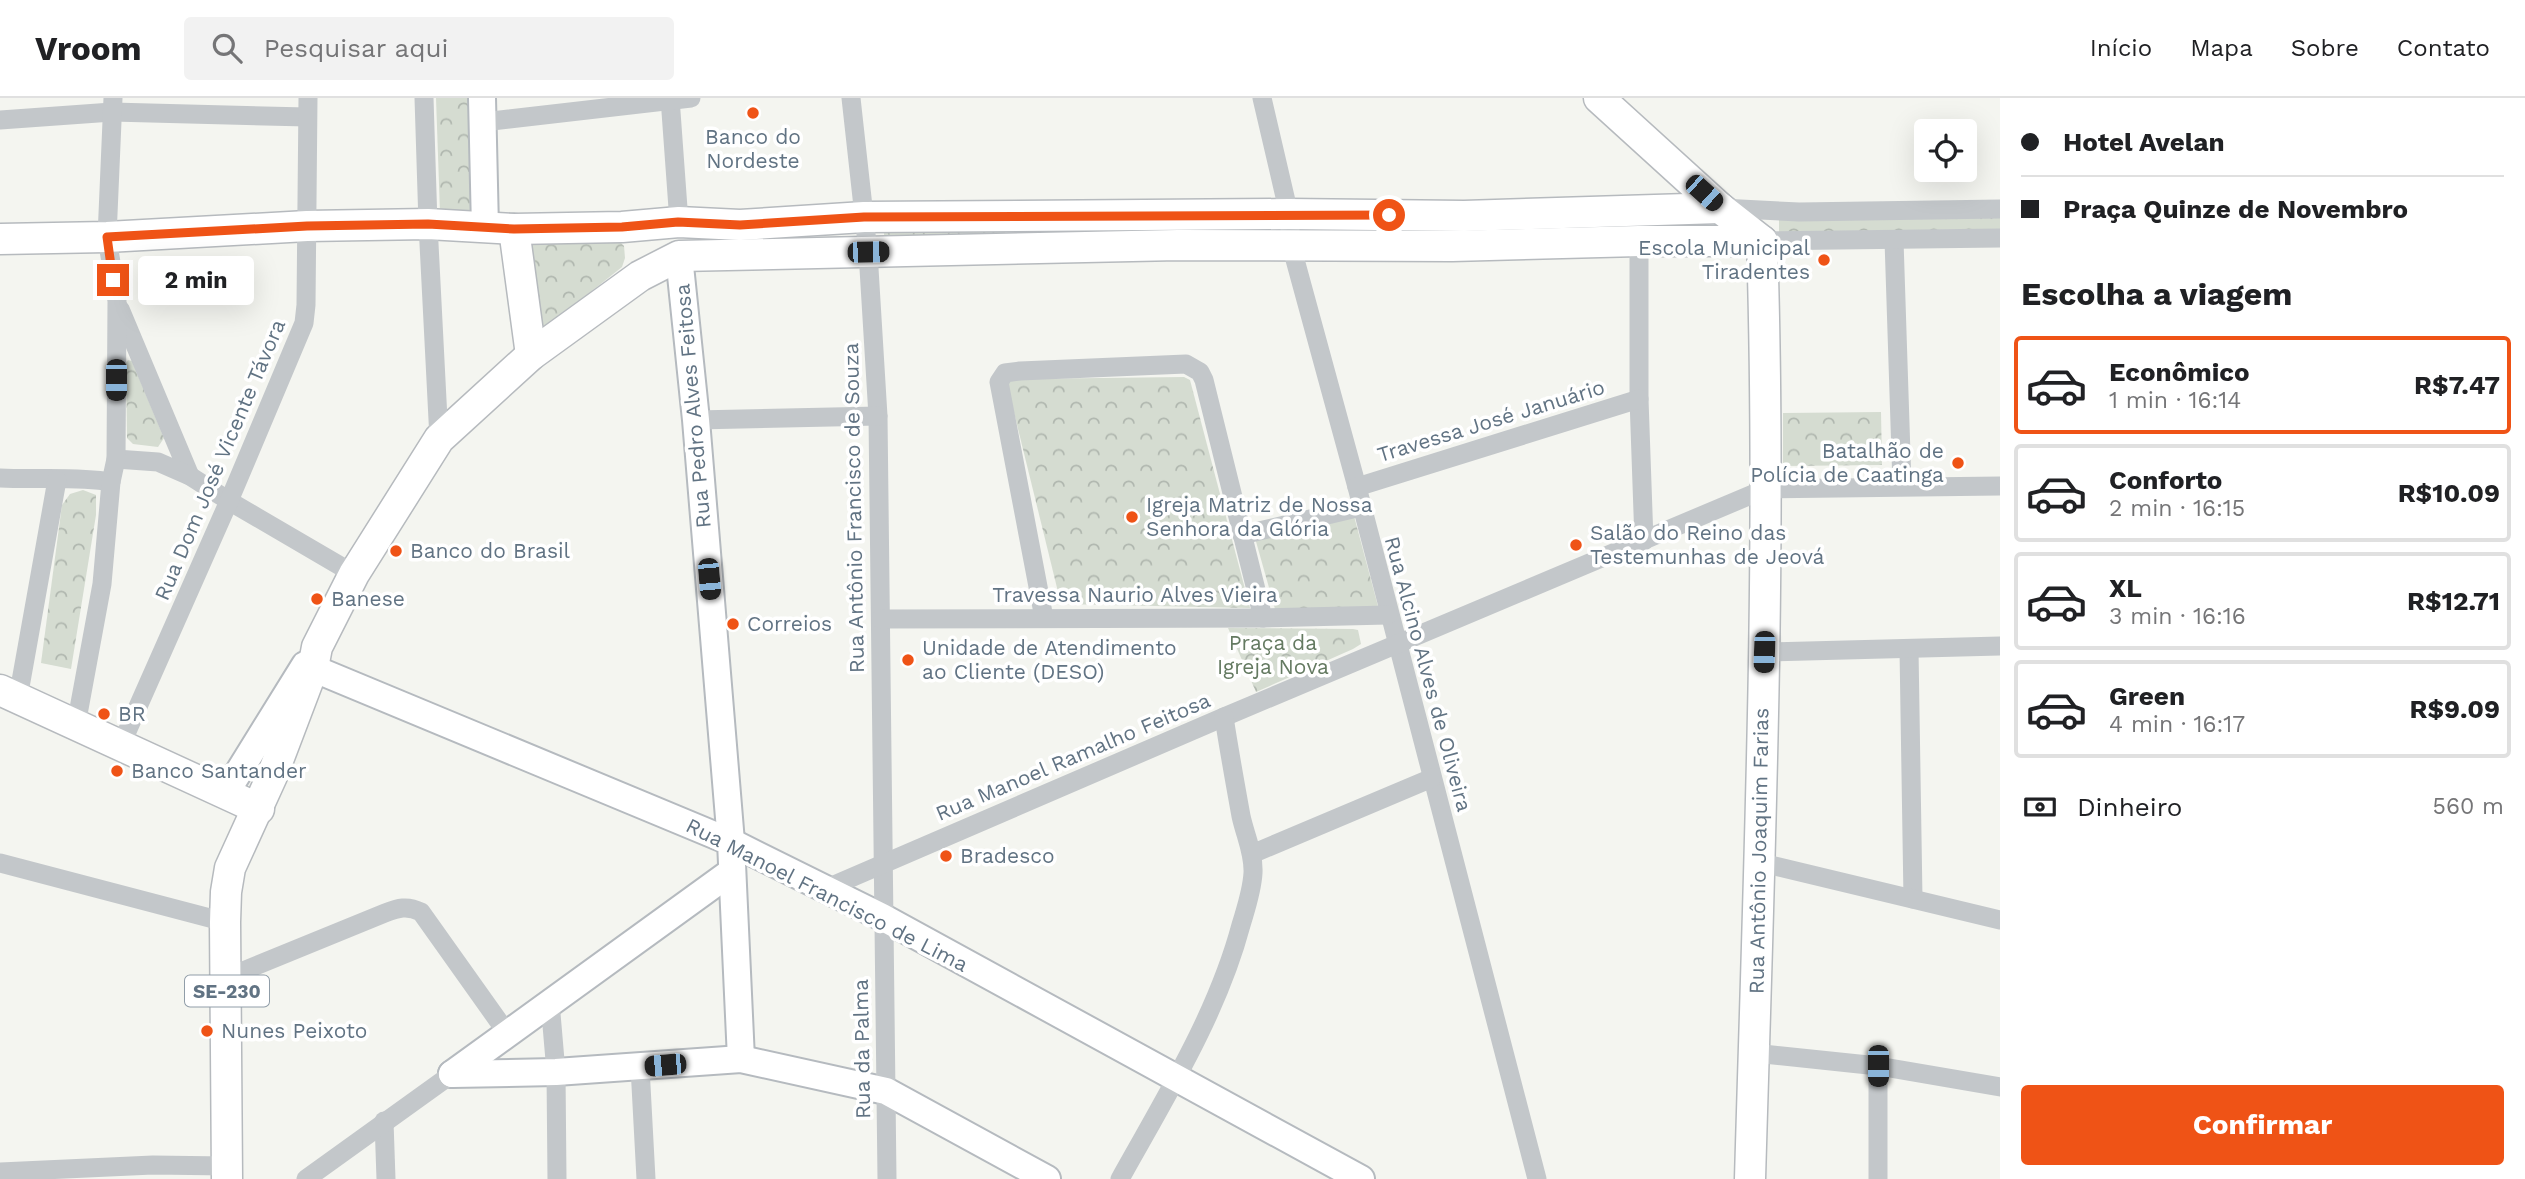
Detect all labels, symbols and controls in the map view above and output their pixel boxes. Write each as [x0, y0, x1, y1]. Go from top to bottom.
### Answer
search box [184, 17, 674, 80]
text: Vroom [35, 29, 142, 68]
icon: search [208, 29, 246, 67]
text: Pesquisar aqui [264, 33, 449, 63]
text: Início [2090, 34, 2152, 62]
text: Mapa [2190, 34, 2253, 62]
text: Sobre [2291, 34, 2359, 62]
text: Contato [2397, 34, 2490, 62]
marker: Banco do Nordeste [745, 105, 761, 121]
map controls [1914, 119, 1977, 182]
button: locate [1914, 119, 1977, 182]
place label: Banco do Nordeste [705, 124, 801, 173]
text: Hotel Avelan [2063, 127, 2225, 157]
car [1682, 171, 1727, 215]
text: Praça Quinze de Novembro [2063, 194, 2408, 224]
route start [1373, 199, 1405, 231]
place label: Escola Municipal Tiradentes [1638, 235, 1811, 284]
car [847, 241, 890, 263]
marker: Escola Municipal Tiradentes [1816, 252, 1832, 268]
callout: 2 min [138, 256, 253, 304]
route end [97, 264, 129, 296]
text: 2 min [165, 267, 227, 294]
text: Escolha a viagem [2021, 275, 2292, 313]
street label: Rua Pedro Alves Feitosa [669, 283, 716, 529]
street label: Rua Dom José Vicente Távora [149, 315, 290, 604]
street label: Rua Antônio Francisco de Souza [838, 342, 869, 673]
icon: car [2025, 354, 2088, 417]
text: Econômico [2109, 357, 2250, 387]
car [106, 359, 127, 401]
text: R$7.47 [2414, 370, 2500, 400]
street label: Travessa José Januário [1374, 374, 1608, 467]
text: 1 min · 16:14 [2109, 387, 2241, 414]
place label: Batalhão de Polícia de Caatinga [1750, 438, 1944, 487]
marker: Batalhão de Polícia de Caatinga [1950, 455, 1966, 471]
icon: car [2025, 462, 2088, 525]
text: Conforto [2109, 465, 2222, 495]
text: R$10.09 [2398, 478, 2500, 508]
place label: Igreja Matriz de Nossa Senhora da Glória [1146, 492, 1373, 541]
text: 2 min · 16:15 [2109, 495, 2245, 522]
marker: Igreja Matriz de Nossa Senhora da Glória [1124, 509, 1140, 525]
place label: Salão do Reino das Testemunhas de Jeová [1590, 520, 1825, 569]
street label: Rua Alcino Alves de Oliveira [1380, 533, 1477, 814]
marker: Salão do Reino das Testemunhas de Jeová [1568, 537, 1584, 553]
place label: Banco do Brasil [410, 538, 571, 563]
marker: Banco do Brasil [388, 543, 404, 559]
car [697, 557, 722, 601]
icon: car [2025, 570, 2088, 633]
text: XL [2109, 573, 2142, 603]
street label: Travessa Naurio Alves Vieira [992, 582, 1278, 607]
place label: Banese [331, 586, 405, 611]
text: R$12.71 [2407, 586, 2500, 616]
marker: Banese [309, 591, 325, 607]
text: 3 min · 16:16 [2109, 603, 2246, 630]
place label: Correios [747, 611, 832, 636]
marker: Correios [725, 616, 741, 632]
park label: Praça da Igreja Nova [1217, 630, 1329, 679]
car [1753, 631, 1776, 673]
place label: Unidade de Atendimento ao Cliente (DESO) [922, 635, 1177, 684]
marker: Unidade de Atendimento ao Cliente (DESO) [900, 652, 916, 668]
icon: car [2025, 678, 2088, 741]
text: Green [2109, 681, 2185, 711]
street label: Rua Manoel Ramalho Feitosa [932, 687, 1214, 826]
text: R$9.09 [2409, 694, 2500, 724]
place label: BR [118, 701, 146, 726]
marker: BR [96, 706, 112, 722]
street label: Rua Antônio Joaquim Farias [1744, 708, 1773, 994]
text: 4 min · 16:17 [2109, 711, 2245, 738]
place label: Banco Santander [131, 758, 307, 783]
marker: Banco Santander [109, 763, 125, 779]
icon: cash [2021, 788, 2059, 826]
text: Dinheiro [2077, 792, 2182, 822]
text: 560 m [2433, 793, 2504, 820]
street label: Rua Manoel Francisco de Lima [682, 812, 972, 977]
place label: Bradesco [960, 843, 1055, 868]
marker: Bradesco [938, 848, 954, 864]
road number: SE-230 [185, 976, 269, 1006]
street label: Rua da Palma [848, 979, 875, 1119]
place label: Nunes Peixoto [221, 1018, 367, 1043]
marker: Nunes Peixoto [199, 1023, 215, 1039]
car [1868, 1045, 1889, 1087]
car [644, 1053, 687, 1077]
button: Confirmar [2021, 1085, 2504, 1165]

